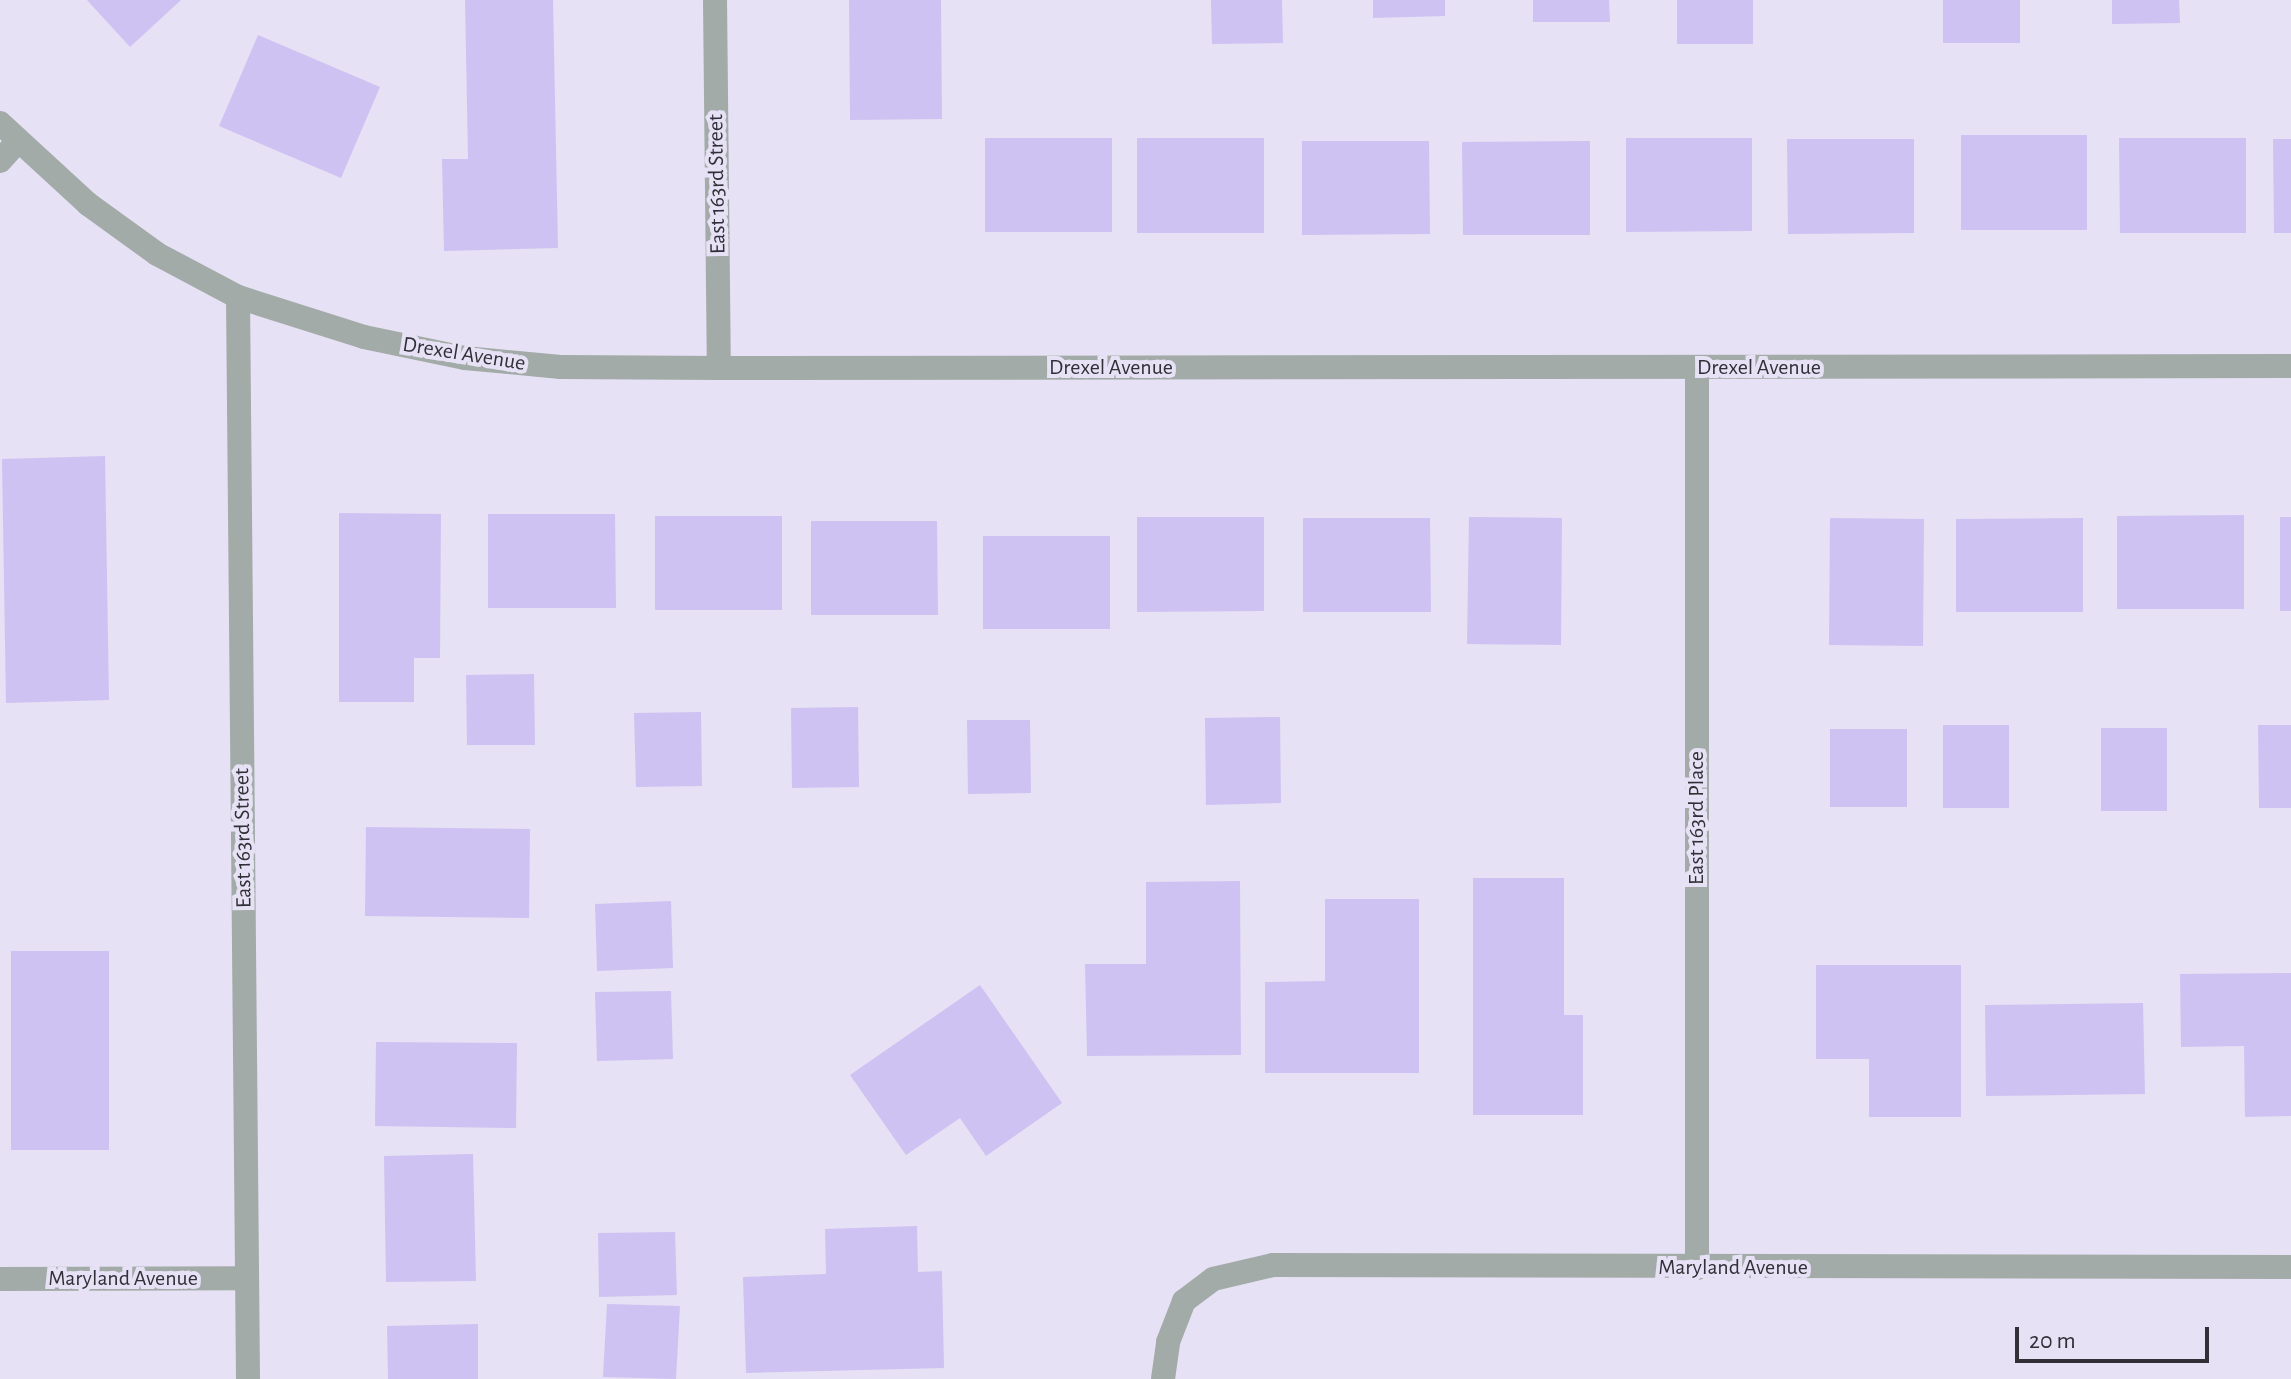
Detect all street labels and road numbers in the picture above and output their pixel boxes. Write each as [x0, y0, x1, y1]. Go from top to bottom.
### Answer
street label: East 163rd Street [703, 114, 731, 254]
street label: Drexel Avenue [401, 331, 527, 377]
street label: Drexel Avenue [1049, 355, 1173, 381]
street label: Drexel Avenue [1697, 355, 1821, 381]
street label: East 163rd Place [1684, 751, 1710, 885]
street label: East 163rd Street [229, 768, 257, 908]
street label: Maryland Avenue [1658, 1255, 1808, 1281]
street label: Maryland Avenue [48, 1266, 198, 1292]

